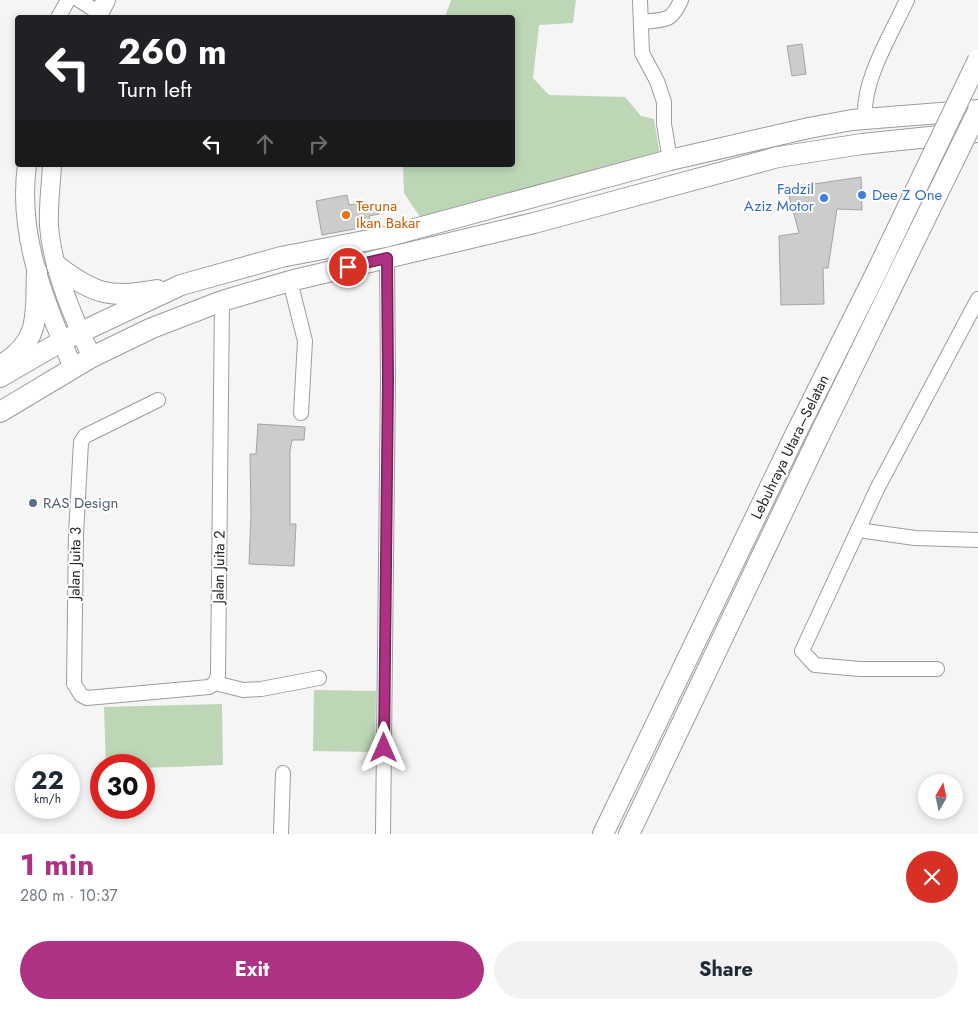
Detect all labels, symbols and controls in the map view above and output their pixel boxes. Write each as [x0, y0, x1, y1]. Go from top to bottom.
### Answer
text: 260 m [118, 27, 227, 77]
icon: left [35, 35, 100, 100]
text: Turn left [118, 73, 192, 105]
icon: left [198, 130, 226, 158]
icon: ahead [251, 130, 279, 158]
icon: right [304, 130, 332, 158]
place label: Fadzil Aziz Motor [744, 178, 815, 217]
place label: Dee Z One [872, 184, 943, 206]
marker: Dee Z One [856, 189, 868, 201]
marker: Fadzil Aziz Motor [818, 192, 830, 204]
place label: Teruna Ikan Bakar [356, 195, 421, 234]
marker: Teruna Ikan Bakar [340, 209, 352, 221]
pin [327, 246, 369, 288]
icon: arrive [334, 253, 362, 281]
street label: Lebuhraya Utara–Selatan [745, 371, 835, 523]
place label: RAS Design [43, 492, 118, 514]
marker: RAS Design [27, 497, 39, 509]
street label: Jalan Juita 3 [63, 526, 87, 602]
street label: Jalan Juita 2 [207, 530, 231, 606]
position arrow [357, 721, 409, 773]
speed limit sign: 30 [90, 754, 155, 819]
text: 22 [31, 762, 64, 798]
north arrow [918, 774, 962, 819]
map controls [918, 774, 963, 819]
text: km/h [34, 790, 61, 808]
text: 1 min [20, 843, 94, 886]
button: close [906, 851, 958, 903]
text: 280 m · 10:37 [20, 884, 118, 907]
button: Exit [20, 941, 484, 999]
button: Share [494, 941, 958, 999]

